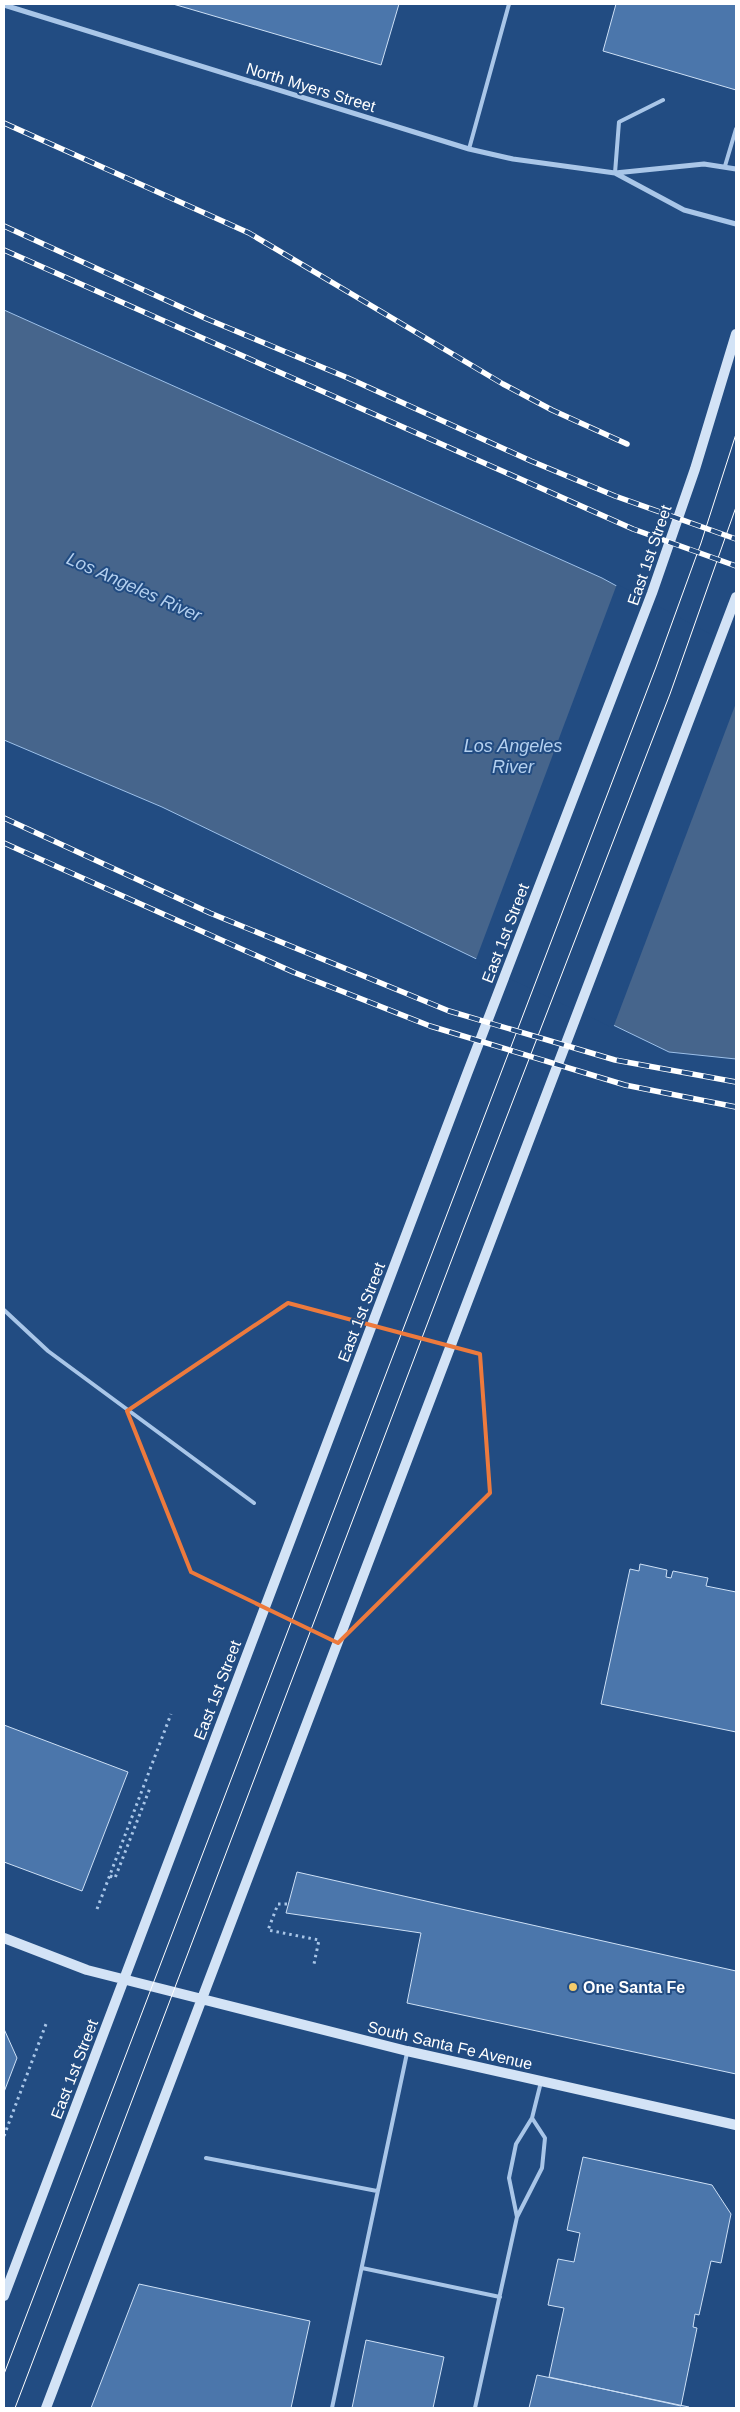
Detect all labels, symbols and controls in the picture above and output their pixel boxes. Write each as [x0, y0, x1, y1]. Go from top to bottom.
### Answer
street label: North Myers Street [244, 60, 378, 115]
street label: East 1st Street [624, 502, 675, 608]
water label: Los Angeles River [64, 548, 205, 626]
water label: Los Angeles River [464, 736, 562, 777]
street label: East 1st Street [479, 881, 532, 985]
street label: East 1st Street [335, 1260, 388, 1364]
street label: East 1st Street [191, 1638, 244, 1742]
place label: One Santa Fe [583, 1979, 685, 1996]
marker: One Santa Fe [567, 1981, 579, 1993]
street label: East 1st Street [48, 2017, 101, 2121]
street label: South Santa Fe Avenue [366, 2018, 534, 2073]

